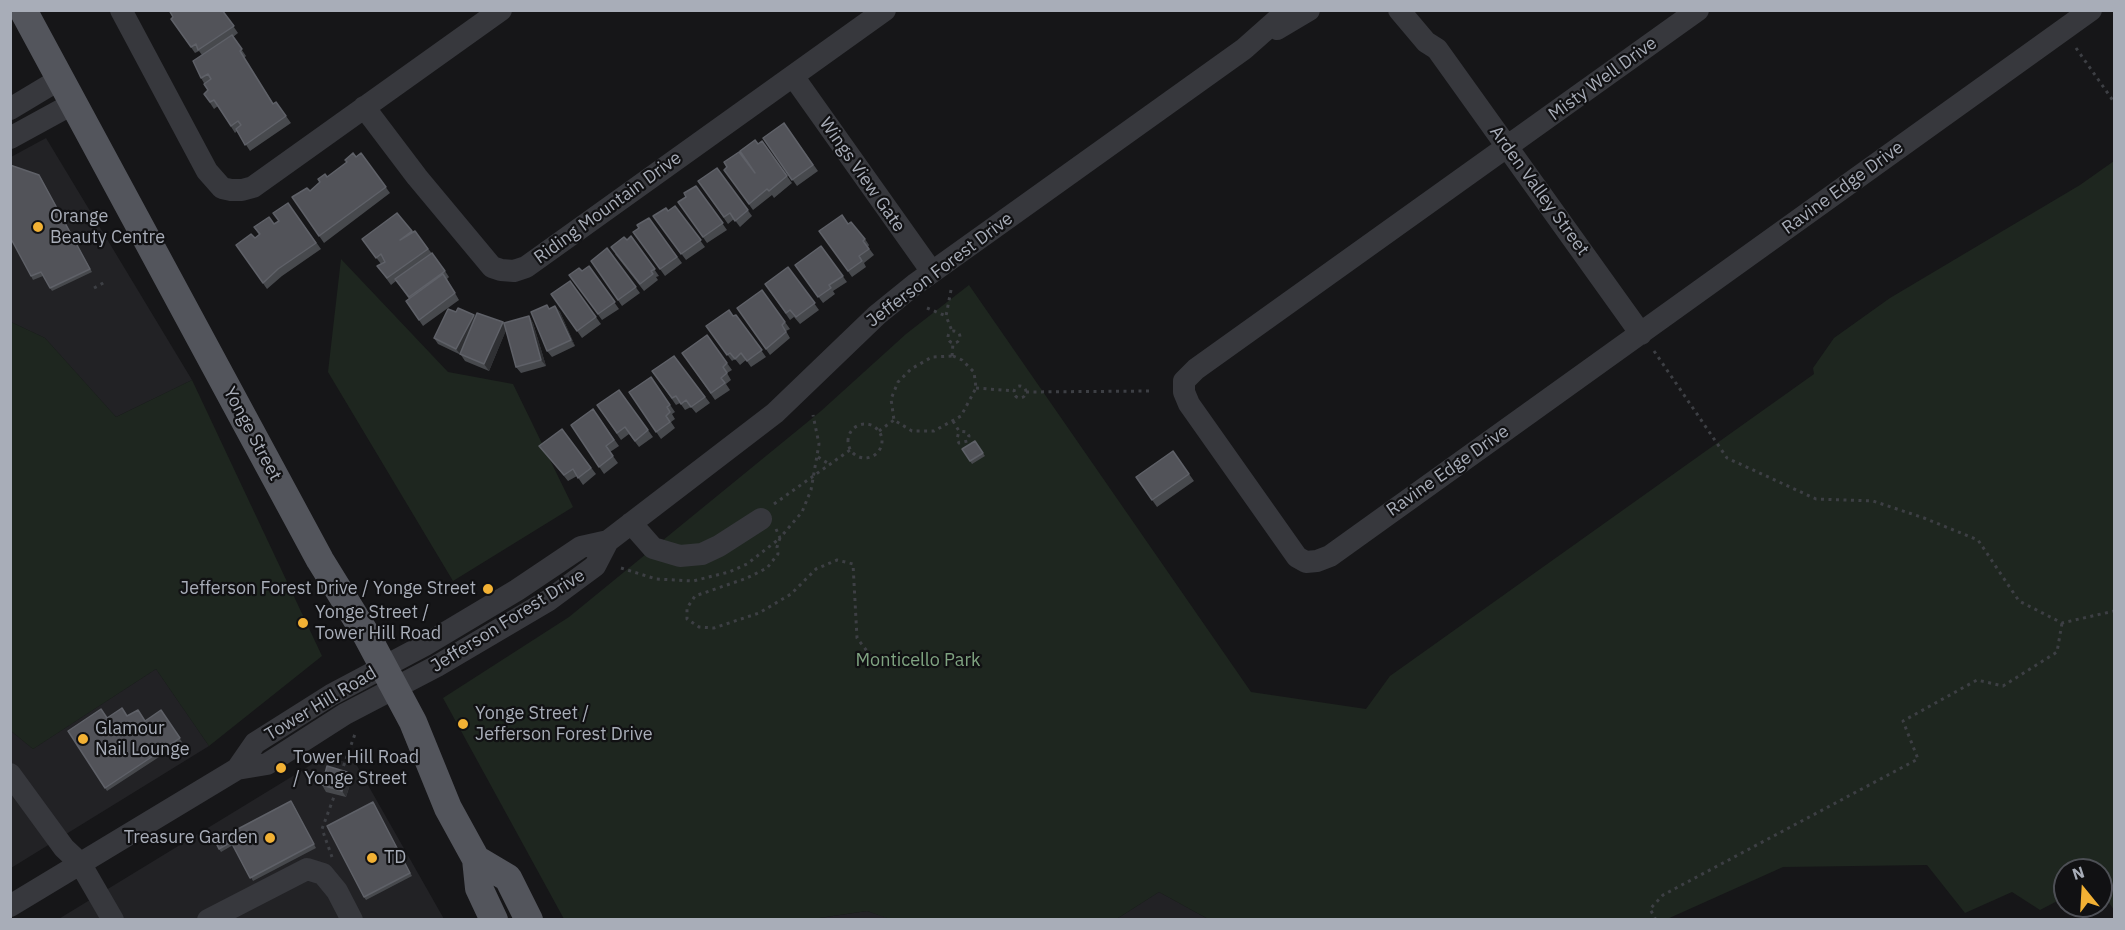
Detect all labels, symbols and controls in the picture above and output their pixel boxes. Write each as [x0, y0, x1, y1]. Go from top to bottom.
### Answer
street label: Misty Well Drive [1545, 32, 1661, 126]
street label: Wings View Gate [814, 114, 910, 236]
street label: Arden Valley Street [1485, 122, 1593, 260]
street label: Ravine Edge Drive [1778, 137, 1908, 239]
street label: Riding Mountain Drive [530, 147, 686, 269]
place label: Orange Beauty Centre [50, 206, 165, 248]
street label: Jefferson Forest Drive [863, 208, 1017, 332]
marker: Orange Beauty Centre [31, 220, 45, 234]
street label: Yonge Street [218, 383, 286, 485]
street label: Ravine Edge Drive [1383, 421, 1513, 521]
street label: Jefferson Forest Drive [427, 565, 589, 677]
place label: Jefferson Forest Drive / Yonge Street [180, 578, 476, 600]
marker: Jefferson Forest Drive / Yonge Street [481, 582, 495, 596]
place label: Yonge Street / Tower Hill Road [315, 602, 441, 644]
marker: Yonge Street / Tower Hill Road [296, 616, 310, 630]
park label: Monticello Park [855, 650, 981, 672]
street label: Tower Hill Road [261, 662, 381, 746]
place label: Yonge Street / Jefferson Forest Drive [475, 703, 653, 746]
marker: Yonge Street / Jefferson Forest Drive [456, 717, 470, 731]
place label: Glamour Nail Lounge [95, 718, 190, 760]
marker: Glamour Nail Lounge [76, 732, 90, 746]
place label: Tower Hill Road / Yonge Street [293, 747, 419, 789]
marker: Tower Hill Road / Yonge Street [274, 761, 288, 775]
place label: Treasure Garden [124, 827, 258, 849]
marker: Treasure Garden [263, 831, 277, 845]
place label: TD [384, 847, 406, 869]
marker: TD [365, 851, 379, 865]
north arrow [2053, 858, 2113, 918]
text: N [2069, 861, 2087, 884]

